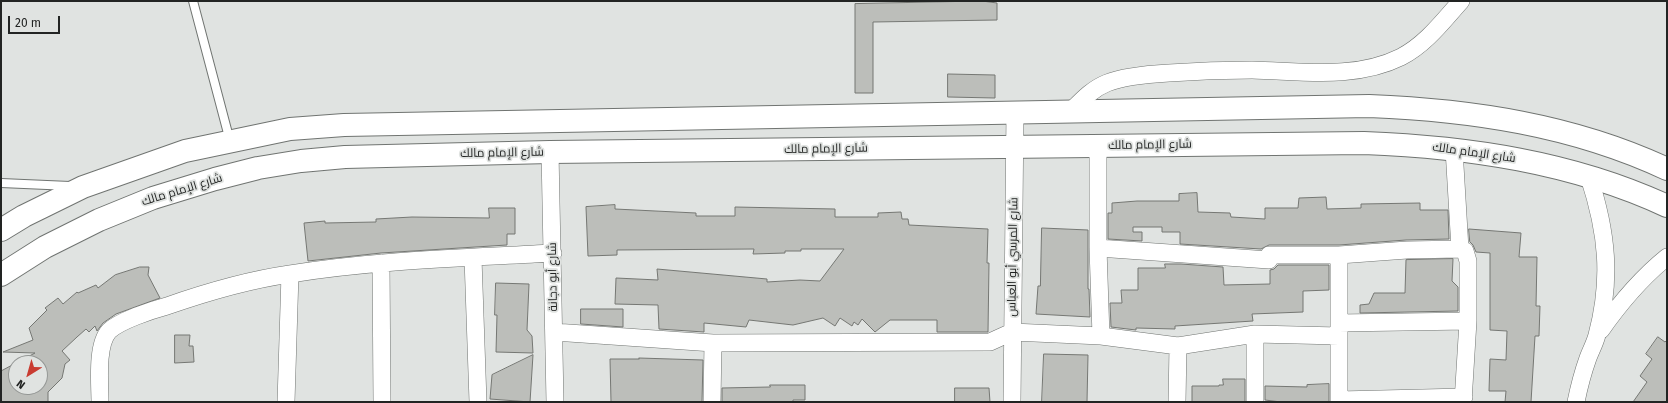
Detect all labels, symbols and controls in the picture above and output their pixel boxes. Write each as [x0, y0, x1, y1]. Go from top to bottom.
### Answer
scale bar [10, 8, 62, 34]
text: 20 m [15, 16, 41, 30]
street label: شارع الإمام مالك [1108, 137, 1192, 153]
street label: شارع الإمام مالك [1432, 140, 1516, 166]
street label: شارع الإمام مالك [784, 141, 868, 157]
street label: شارع الإمام مالك [460, 145, 544, 161]
street label: شارع الإمام مالك [140, 171, 224, 209]
street label: شارع المرسي أبو العباس [1005, 197, 1021, 317]
street label: شارع أبو دجانة [545, 242, 561, 312]
north arrow [8, 355, 48, 395]
text: N [14, 377, 28, 392]

